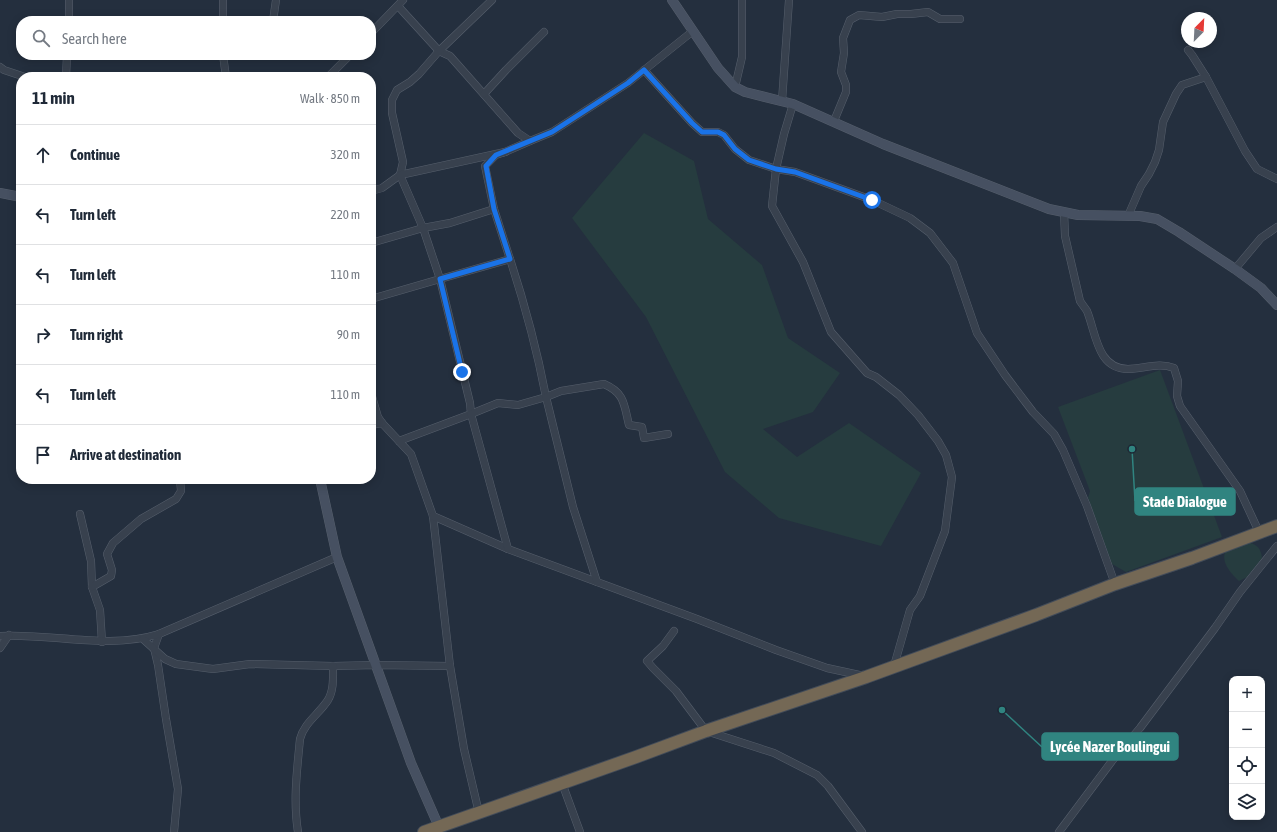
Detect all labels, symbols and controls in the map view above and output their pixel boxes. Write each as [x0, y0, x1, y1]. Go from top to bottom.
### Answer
north arrow [1181, 12, 1217, 48]
search box [16, 16, 376, 60]
icon: search [30, 27, 52, 49]
text: Search here [62, 30, 127, 47]
text: 11 min [32, 88, 75, 108]
text: Walk · 850 m [300, 91, 360, 106]
icon: ahead [32, 144, 54, 166]
text: Continue [70, 146, 120, 163]
text: 320 m [331, 147, 360, 162]
route start [863, 191, 881, 209]
icon: left [32, 204, 54, 226]
text: Turn left [70, 206, 116, 223]
text: 220 m [331, 207, 360, 222]
icon: left [32, 264, 54, 286]
text: Turn left [70, 266, 116, 283]
text: 110 m [331, 267, 360, 282]
icon: right [32, 324, 54, 346]
text: Turn right [70, 326, 123, 343]
text: 90 m [337, 327, 360, 342]
route end [453, 363, 471, 381]
icon: left [32, 384, 54, 406]
text: Turn left [70, 386, 116, 403]
text: 110 m [331, 387, 360, 402]
icon: arrive [32, 444, 54, 466]
text: Arrive at destination [70, 446, 181, 463]
callout: Stade Dialogue [1135, 488, 1235, 515]
text: Stade Dialogue [1143, 493, 1227, 510]
map controls [1229, 676, 1265, 820]
button: + [1229, 676, 1265, 712]
button: − [1229, 712, 1265, 748]
callout: Lycée Nazer Boulingui [1042, 733, 1178, 760]
text: Lycée Nazer Boulingui [1050, 738, 1170, 755]
button: locate [1229, 748, 1265, 784]
button: layers [1229, 784, 1265, 820]

